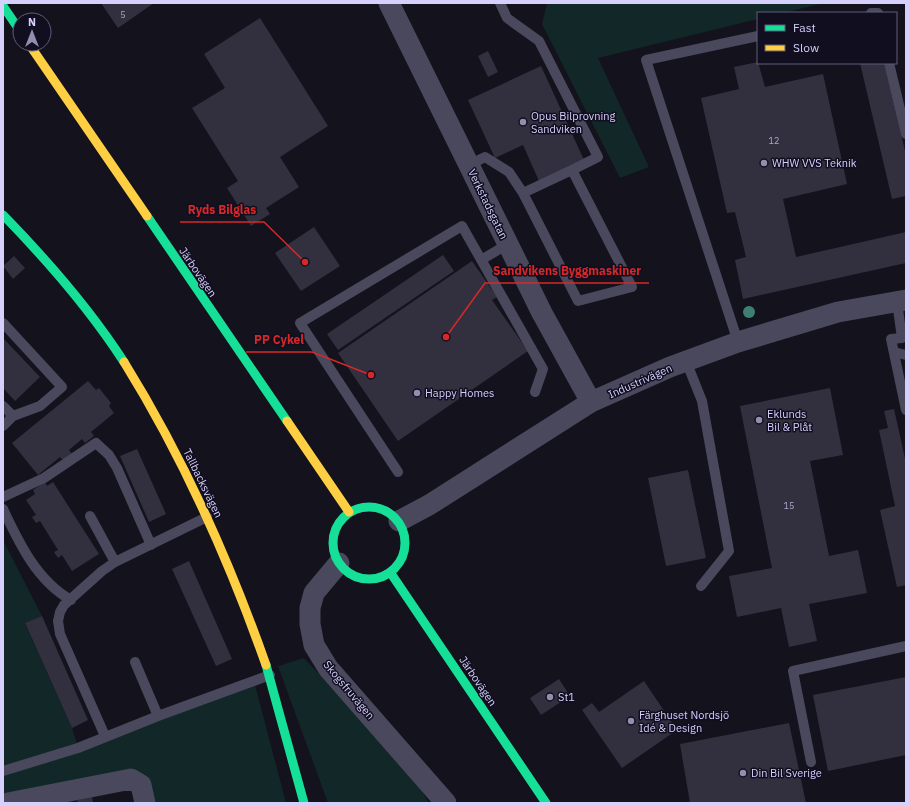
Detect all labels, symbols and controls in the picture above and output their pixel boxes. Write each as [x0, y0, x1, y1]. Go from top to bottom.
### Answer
house number: 5 [120, 9, 126, 20]
north arrow [12, 12, 52, 52]
legend [757, 12, 897, 64]
text: N [28, 15, 36, 29]
text: Fast [793, 20, 816, 35]
text: Slow [793, 40, 819, 55]
place label: Opus Bilprovning Sandviken [531, 109, 615, 136]
marker: Opus Bilprovning Sandviken [518, 117, 528, 127]
house number: 12 [769, 135, 779, 146]
place label: WHW VVS Teknik [772, 156, 857, 170]
marker: WHW VVS Teknik [759, 158, 769, 168]
street label: Verkstadsgatan [465, 167, 511, 241]
callout: Ryds Bilglas [180, 198, 264, 222]
text: Ryds Bilglas [188, 202, 256, 217]
street label: Järbovägen [176, 244, 220, 300]
callout: Sandvikens Byggmaskiner [485, 259, 649, 283]
text: Sandvikens Byggmaskiner [493, 263, 641, 278]
callout: PP Cykel [246, 328, 312, 352]
text: PP Cykel [254, 332, 304, 347]
street label: Industrivägen [606, 361, 674, 401]
place label: Happy Homes [425, 386, 494, 400]
marker: Happy Homes [412, 388, 422, 398]
place label: Eklunds Bil & Plåt [767, 407, 812, 434]
marker: Eklunds Bil & Plåt [754, 415, 764, 425]
street label: Tallbacksvägen [180, 446, 226, 520]
house number: 15 [784, 500, 794, 511]
street label: Järbovägen [456, 653, 500, 709]
street label: Skogsfruvägen [320, 658, 378, 722]
place label: St1 [558, 690, 575, 704]
marker: St1 [545, 692, 555, 702]
place label: Färghuset Nordsjö Idé & Design [639, 708, 729, 735]
marker: Färghuset Nordsjö Idé & Design [626, 716, 636, 726]
place label: Din Bil Sverige [751, 766, 822, 780]
marker: Din Bil Sverige [738, 768, 748, 778]

